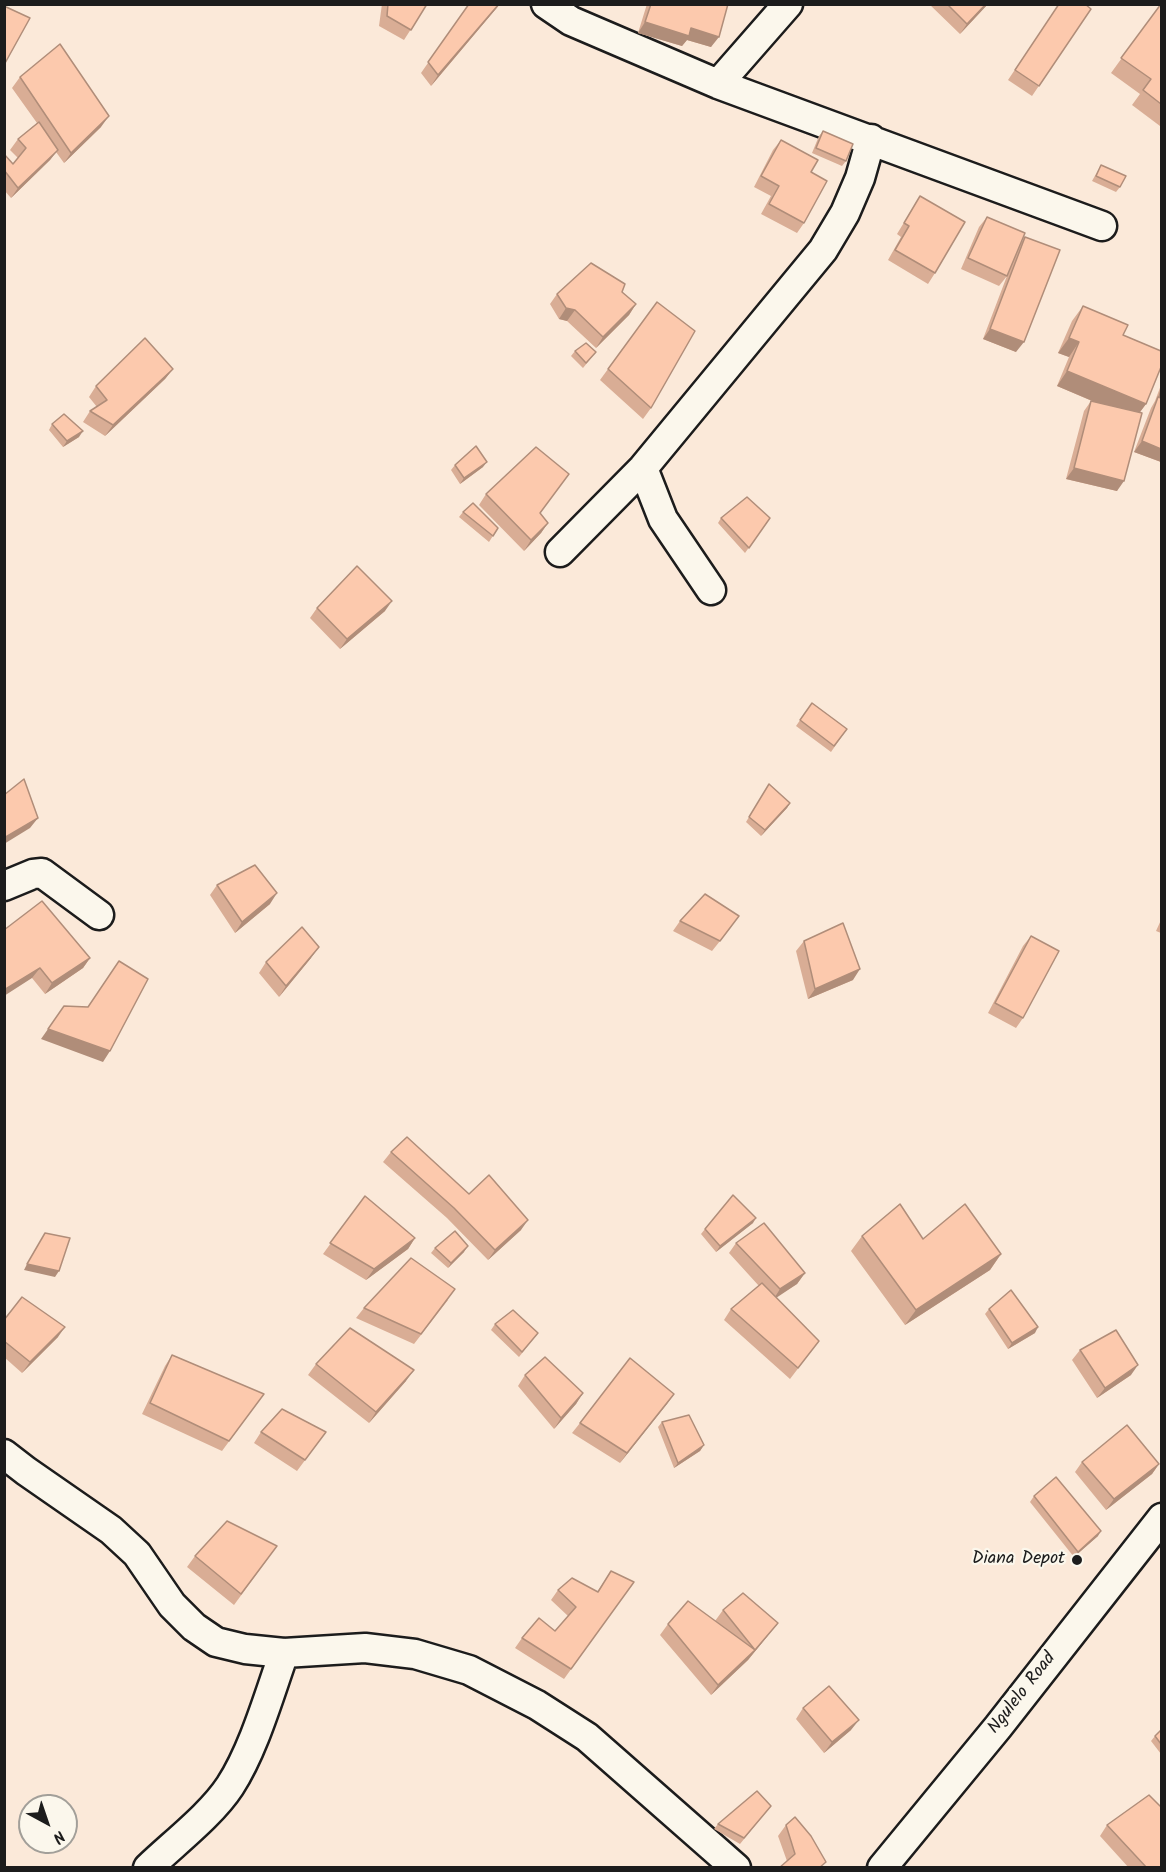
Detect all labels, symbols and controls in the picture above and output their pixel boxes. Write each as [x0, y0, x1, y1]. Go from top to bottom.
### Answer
place label: Diana Depot [972, 1549, 1065, 1571]
marker: Diana Depot [1070, 1553, 1084, 1567]
street label: Ngulelo Road [984, 1649, 1062, 1739]
north arrow [18, 1794, 78, 1854]
text: N [47, 1824, 71, 1849]

